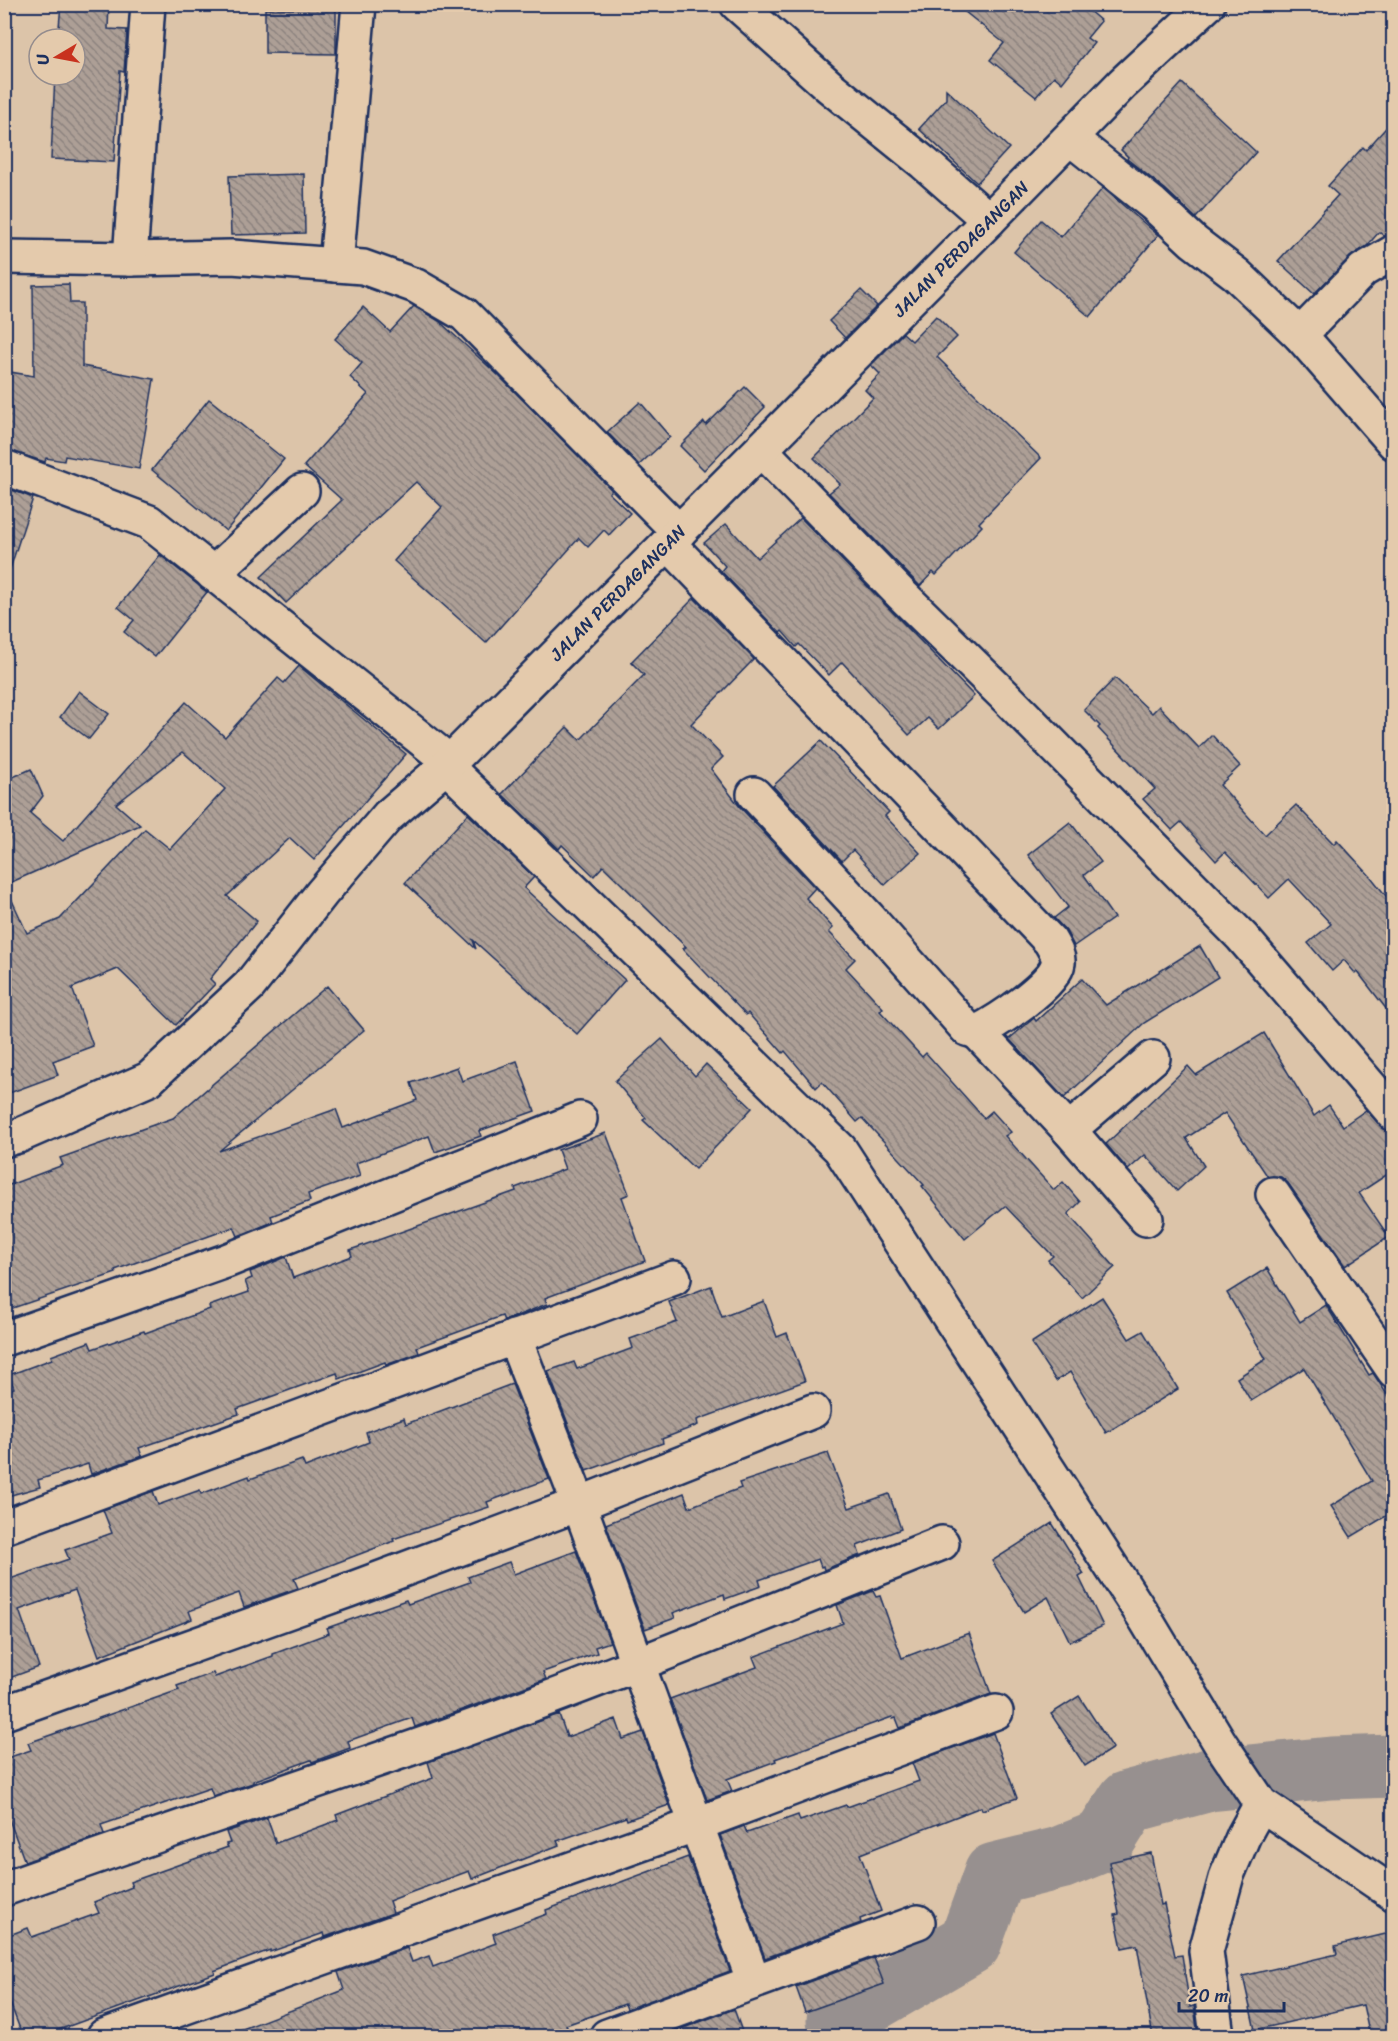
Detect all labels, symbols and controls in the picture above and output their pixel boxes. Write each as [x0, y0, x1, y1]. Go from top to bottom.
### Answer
north arrow [27, 27, 87, 87]
text: U [27, 50, 58, 67]
street label: JALAN PERDAGANGAN [884, 173, 1037, 326]
street label: JALAN PERDAGANGAN [541, 517, 694, 670]
scale bar [1179, 1975, 1284, 2013]
text: 20 m [1188, 1980, 1228, 2012]

